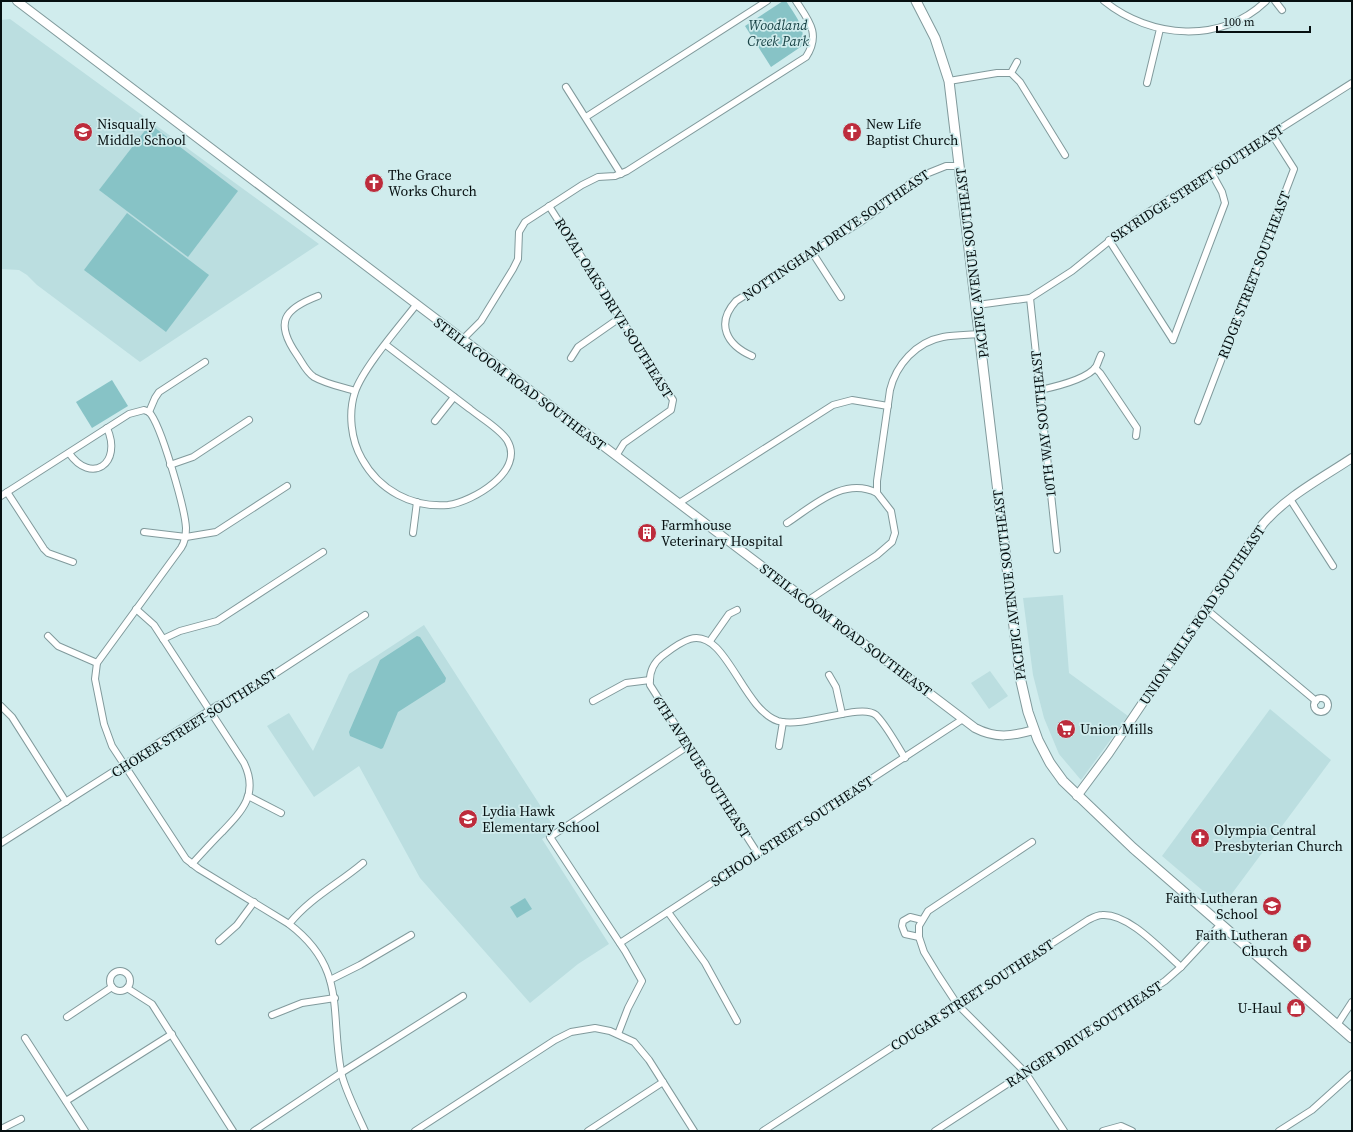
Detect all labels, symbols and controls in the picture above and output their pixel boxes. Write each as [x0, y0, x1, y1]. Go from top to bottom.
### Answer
scale bar [1217, 8, 1310, 34]
text: 100 m [1223, 14, 1255, 30]
park label: Woodland Creek Park [747, 15, 809, 51]
place label: Nisqually Middle School [97, 114, 186, 150]
place label: New Life Baptist Church [866, 114, 959, 150]
street label: SKYRIDGE STREET SOUTHEAST [1106, 119, 1288, 247]
school or university icon: Nisqually Middle School [72, 121, 94, 143]
church icon: New Life Baptist Church [841, 121, 863, 143]
street label: NOTTINGHAM DRIVE SOUTHEAST [738, 164, 934, 305]
place label: The Grace Works Church [388, 165, 477, 201]
street label: PACIFIC AVENUE SOUTHEAST [950, 166, 994, 359]
church icon: The Grace Works Church [363, 172, 385, 194]
street label: RIDGE STREET SOUTHEAST [1213, 188, 1295, 362]
street label: ROYAL OAKS DRIVE SOUTHEAST [550, 214, 678, 403]
street label: STEILACOOM ROAD SOUTHEAST [430, 313, 611, 456]
street label: 10TH WAY SOUTHEAST [1025, 349, 1061, 498]
street label: PACIFIC AVENUE SOUTHEAST [987, 488, 1031, 681]
place label: Farmhouse Veterinary Hospital [661, 515, 783, 551]
street label: UNION MILLS ROAD SOUTHEAST [1134, 521, 1270, 709]
building icon: Farmhouse Veterinary Hospital [636, 522, 658, 544]
street label: STEILACOOM ROAD SOUTHEAST [756, 559, 937, 702]
street label: CHOKER STREET SOUTHEAST [107, 663, 281, 782]
street label: 6TH AVENUE SOUTHEAST [648, 692, 756, 843]
supermarket icon: Union Mills [1055, 718, 1077, 740]
place label: Union Mills [1080, 719, 1153, 739]
street label: SCHOOL STREET SOUTHEAST [707, 770, 878, 891]
place label: Lydia Hawk Elementary School [482, 801, 600, 837]
school or university icon: Lydia Hawk Elementary School [457, 808, 479, 830]
place label: Olympia Central Presbyterian Church [1214, 820, 1343, 856]
church icon: Olympia Central Presbyterian Church [1189, 827, 1211, 849]
place label: Faith Lutheran School [1165, 888, 1259, 924]
school or university icon: Faith Lutheran School [1261, 895, 1283, 917]
place label: Faith Lutheran Church [1195, 925, 1289, 961]
church icon: Faith Lutheran Church [1291, 932, 1313, 954]
street label: COUGAR STREET SOUTHEAST [886, 934, 1058, 1056]
street label: RANGER DRIVE SOUTHEAST [1002, 975, 1167, 1092]
shop icon: U-Haul [1285, 997, 1307, 1019]
place label: U-Haul [1237, 998, 1282, 1018]

